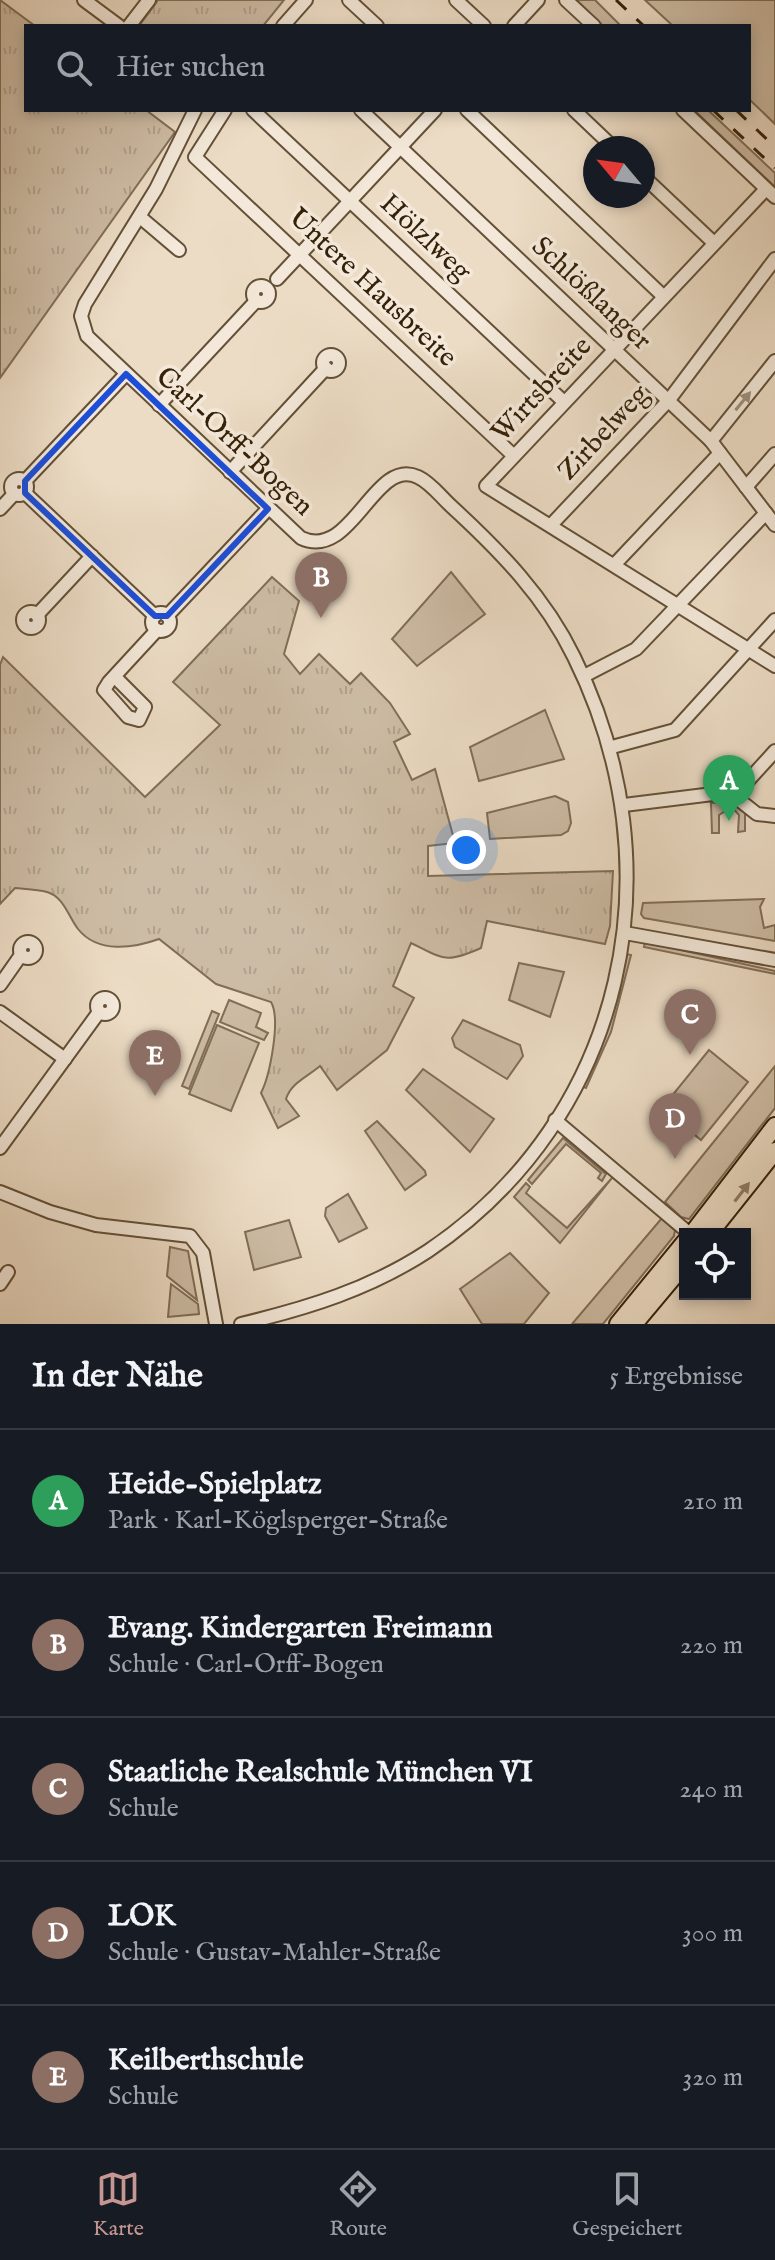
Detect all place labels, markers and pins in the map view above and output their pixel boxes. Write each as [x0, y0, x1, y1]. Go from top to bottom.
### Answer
pin: B [295, 552, 347, 618]
pin: A [703, 755, 755, 821]
pin: C [664, 989, 716, 1055]
pin: E [129, 1030, 181, 1096]
pin: D [649, 1093, 701, 1159]

